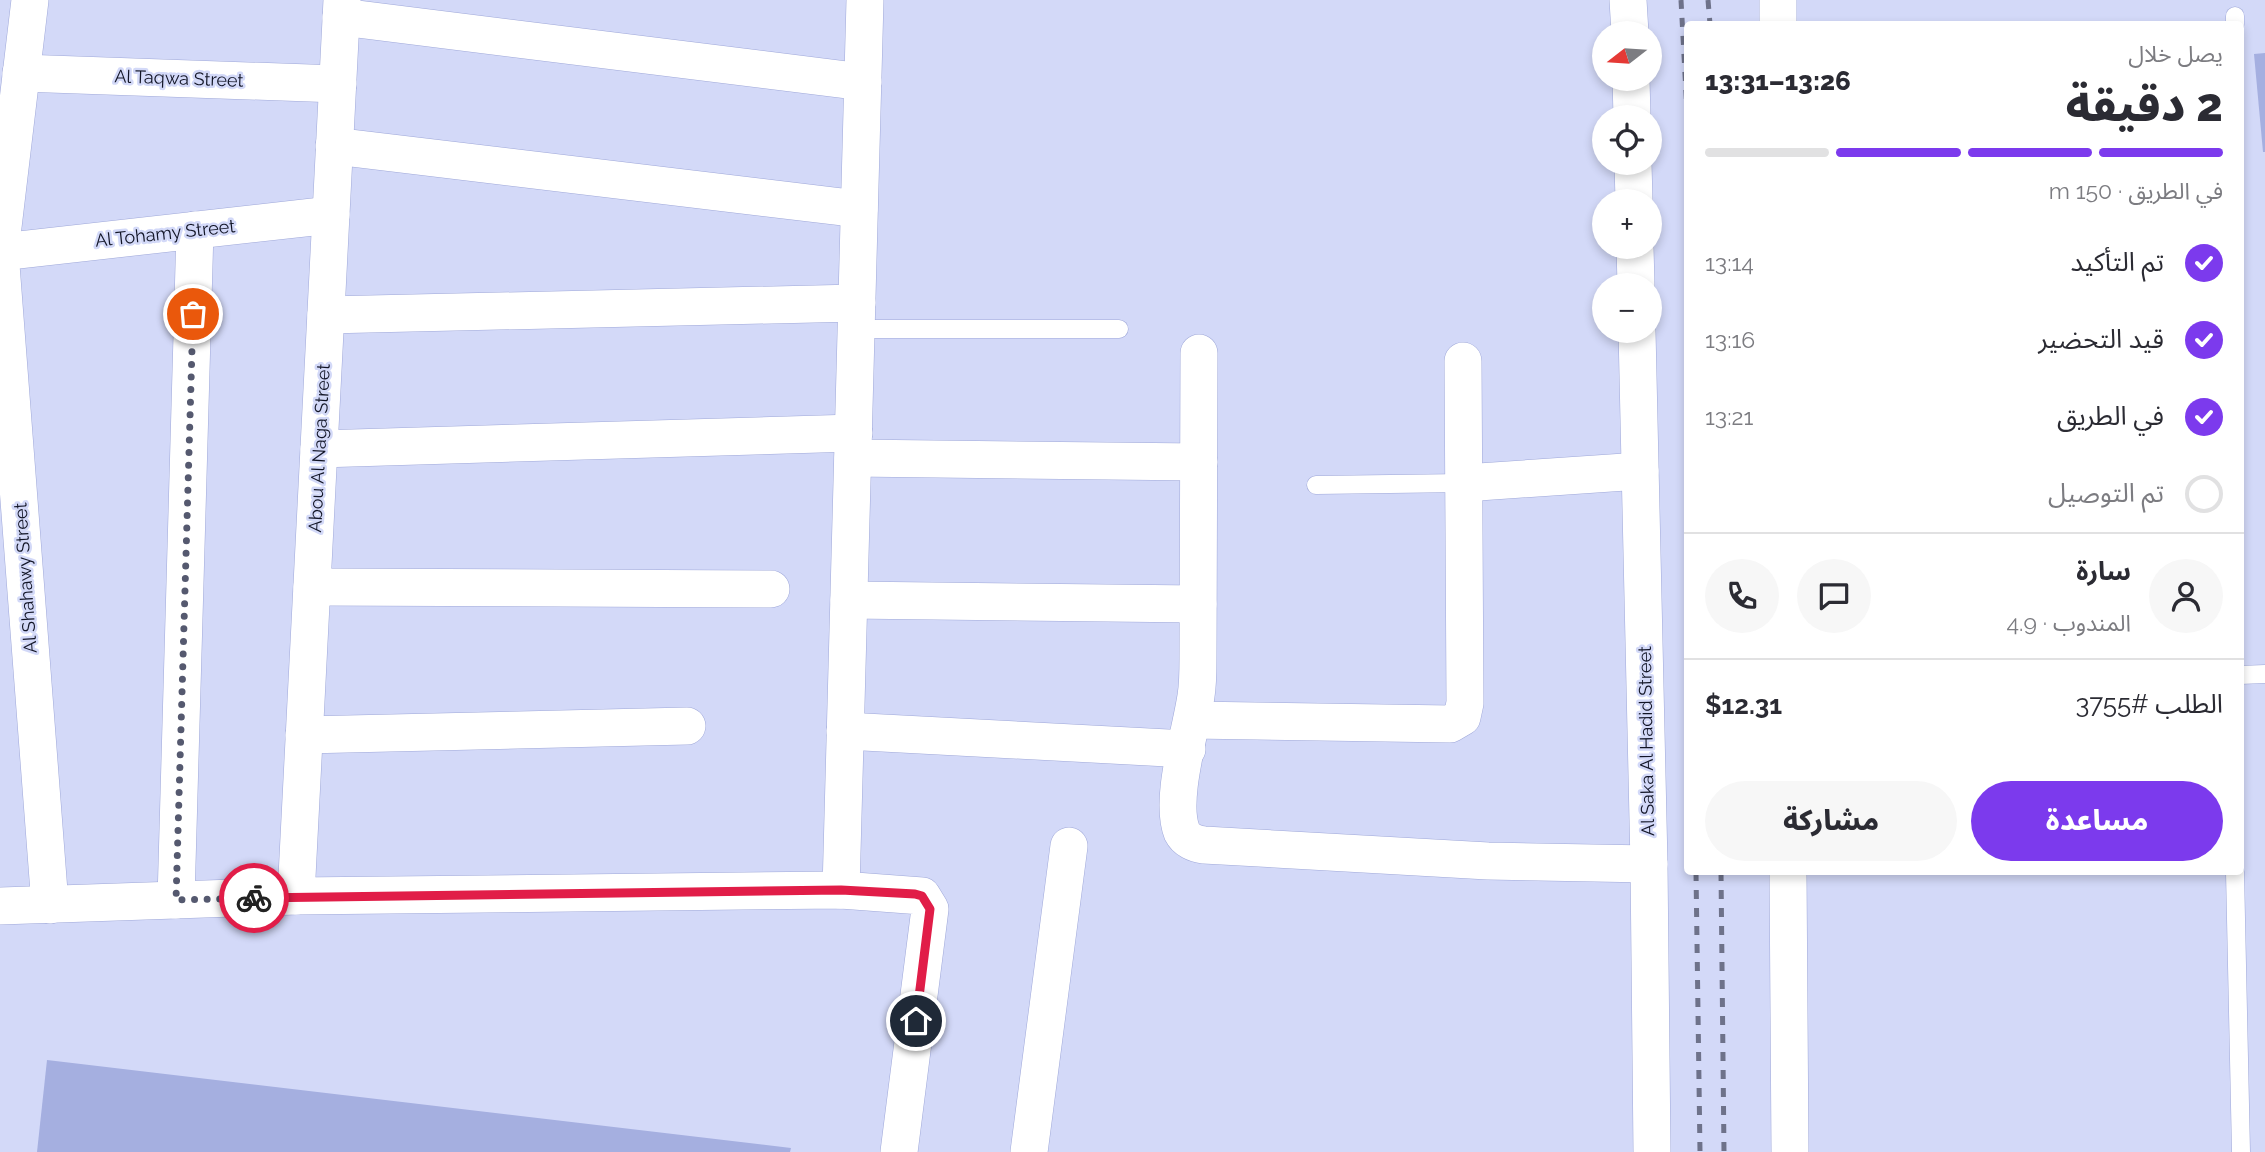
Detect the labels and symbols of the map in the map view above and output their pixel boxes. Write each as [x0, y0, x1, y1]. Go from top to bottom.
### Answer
north arrow [1592, 21, 1662, 91]
street label: Al Taqwa Street [114, 65, 244, 91]
street label: Al Tohamy Street [94, 215, 236, 251]
pin [163, 284, 223, 344]
street label: Abou Al Naga Street [304, 363, 334, 533]
street label: Al Shahawy Street [9, 502, 41, 654]
street label: Al Saka Al Hadid Street [1634, 646, 1658, 836]
courier [219, 863, 289, 933]
pin [886, 991, 946, 1051]

